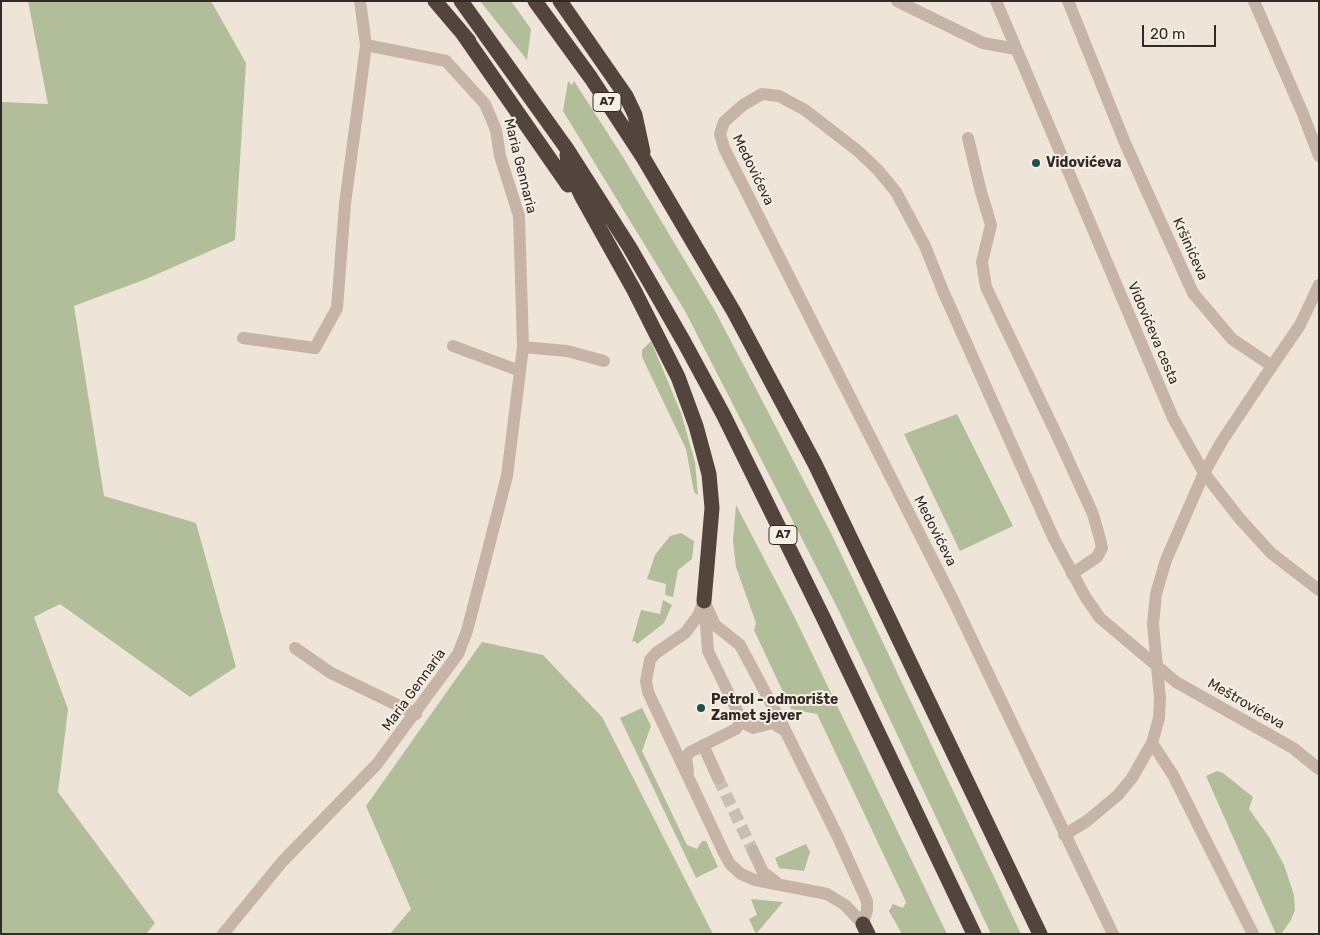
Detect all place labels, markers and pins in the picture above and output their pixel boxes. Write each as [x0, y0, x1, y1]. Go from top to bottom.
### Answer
place label: Vidovićeva [1046, 155, 1122, 171]
marker: Vidovićeva [1030, 157, 1042, 169]
place label: Petrol - odmorište Zamet sjever [711, 692, 838, 724]
marker: Petrol - odmorište Zamet sjever [695, 702, 707, 714]

